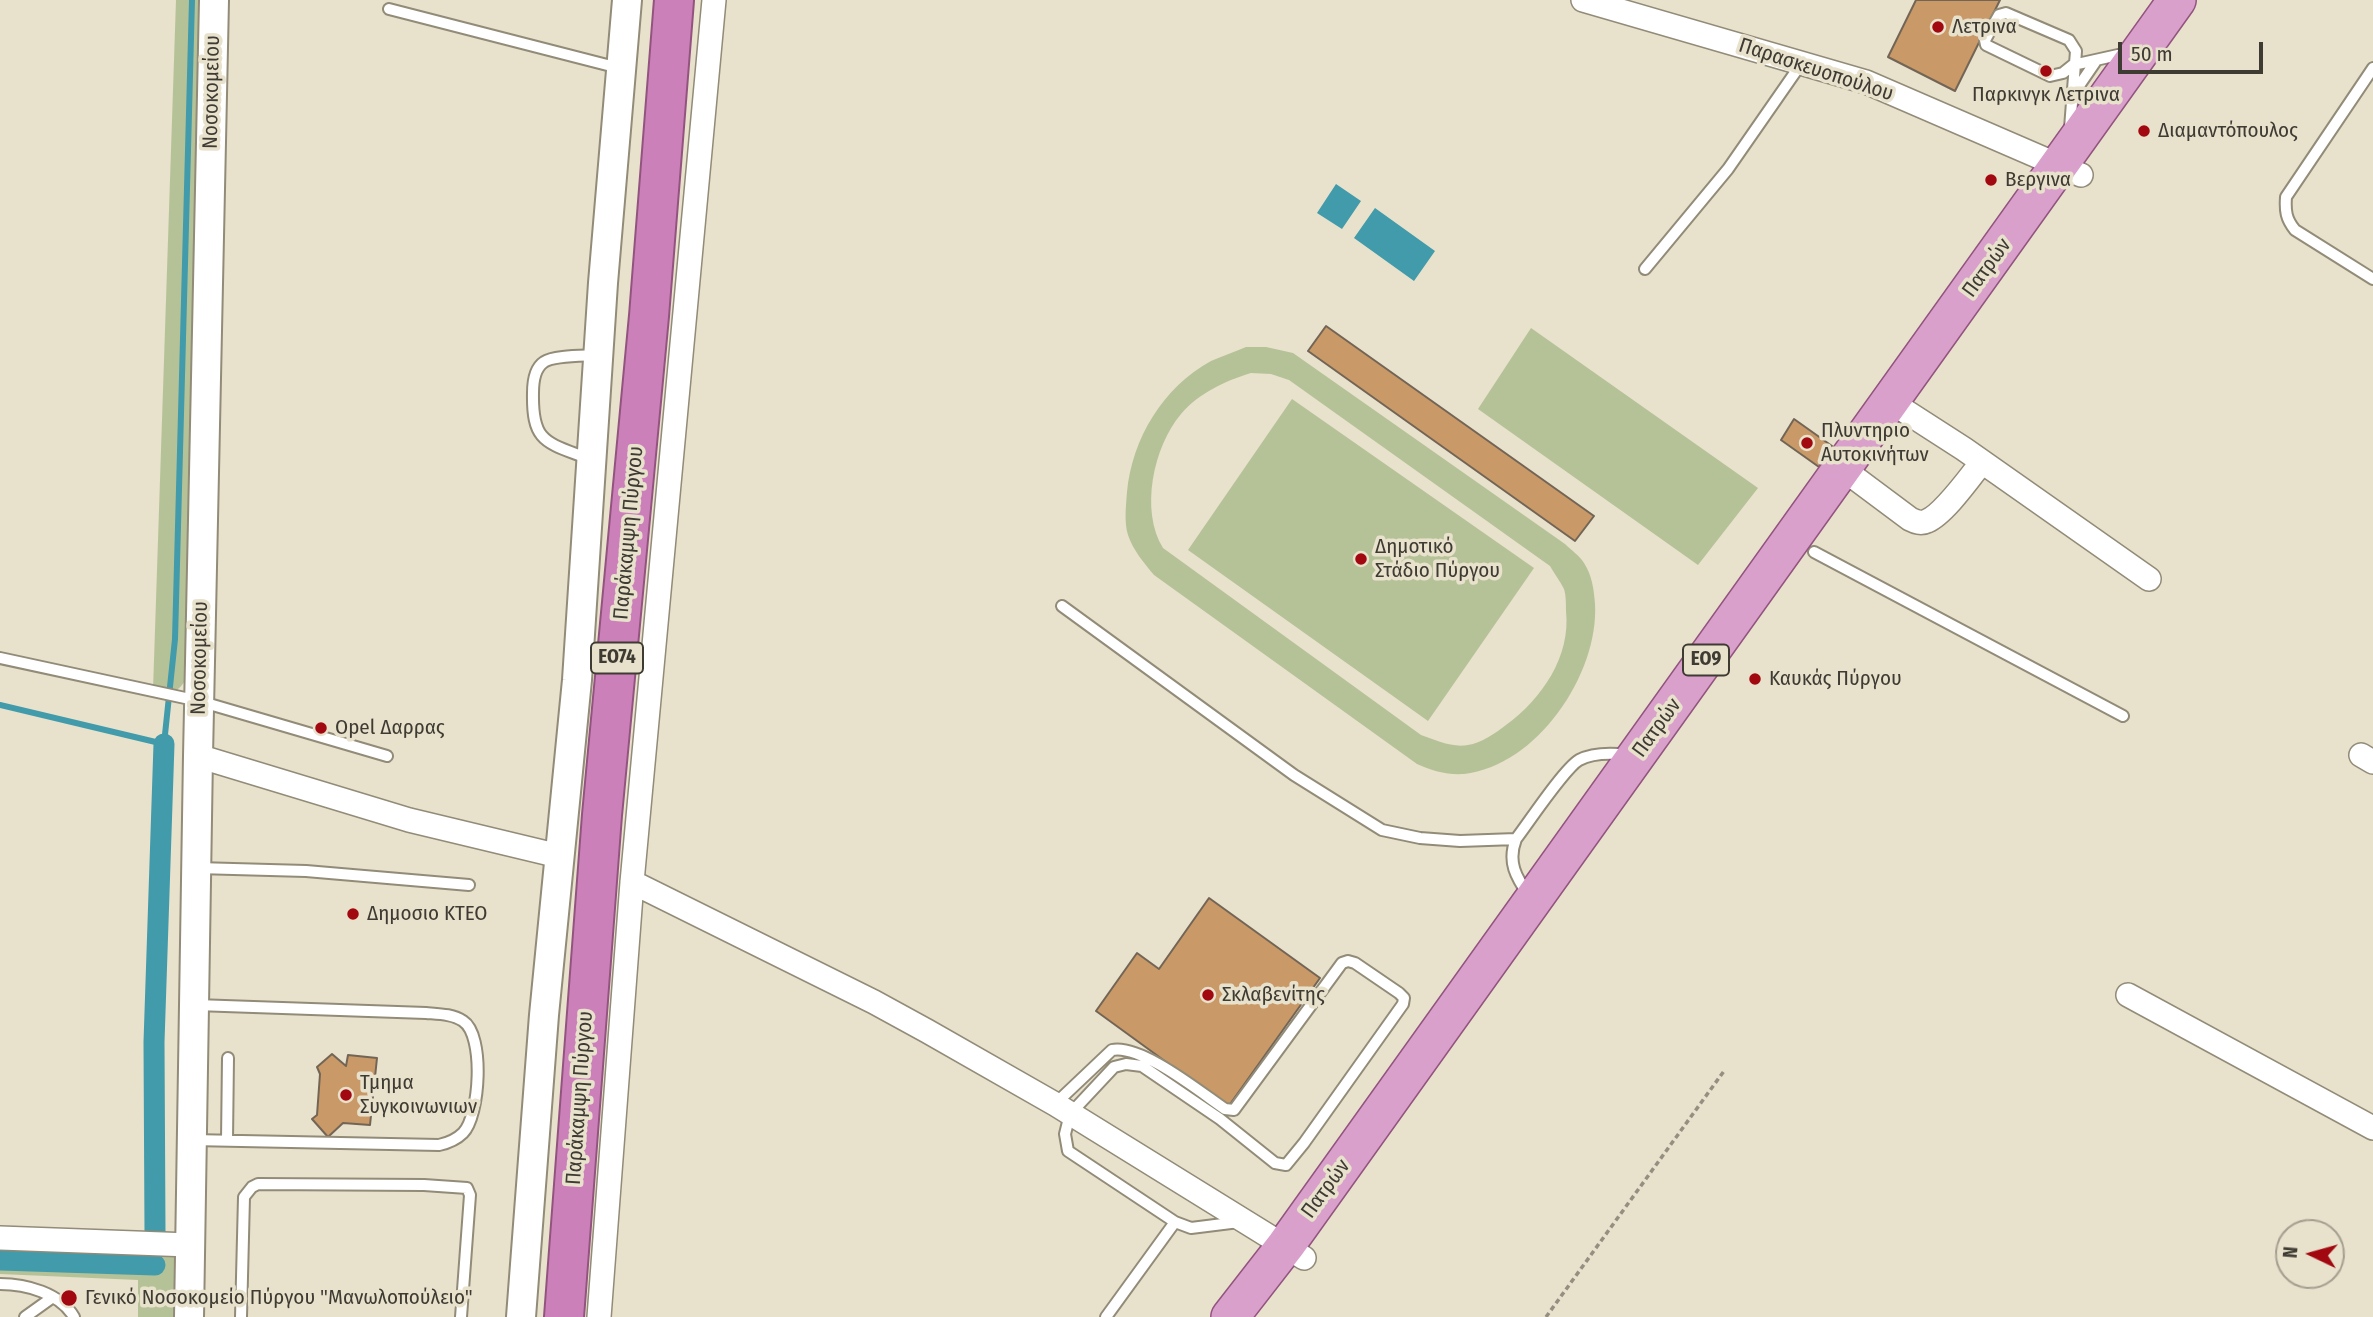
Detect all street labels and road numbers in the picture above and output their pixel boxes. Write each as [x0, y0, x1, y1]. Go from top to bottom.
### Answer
street label: Παρασκευοπούλου [1736, 33, 1896, 107]
street label: Νοσοκομείου [198, 35, 226, 149]
street label: Πατρών [1957, 234, 2017, 302]
street label: Παράκαμψη Πύργου [609, 445, 649, 621]
street label: Νοσοκομείου [186, 601, 214, 715]
road number: ΕΟ74 [591, 642, 643, 674]
road number: ΕΟ9 [1683, 645, 1729, 676]
street label: Πατρών [1627, 694, 1687, 762]
street label: Παράκαμψη Πύργου [561, 1010, 599, 1186]
street label: Πατρών [1296, 1155, 1356, 1223]

